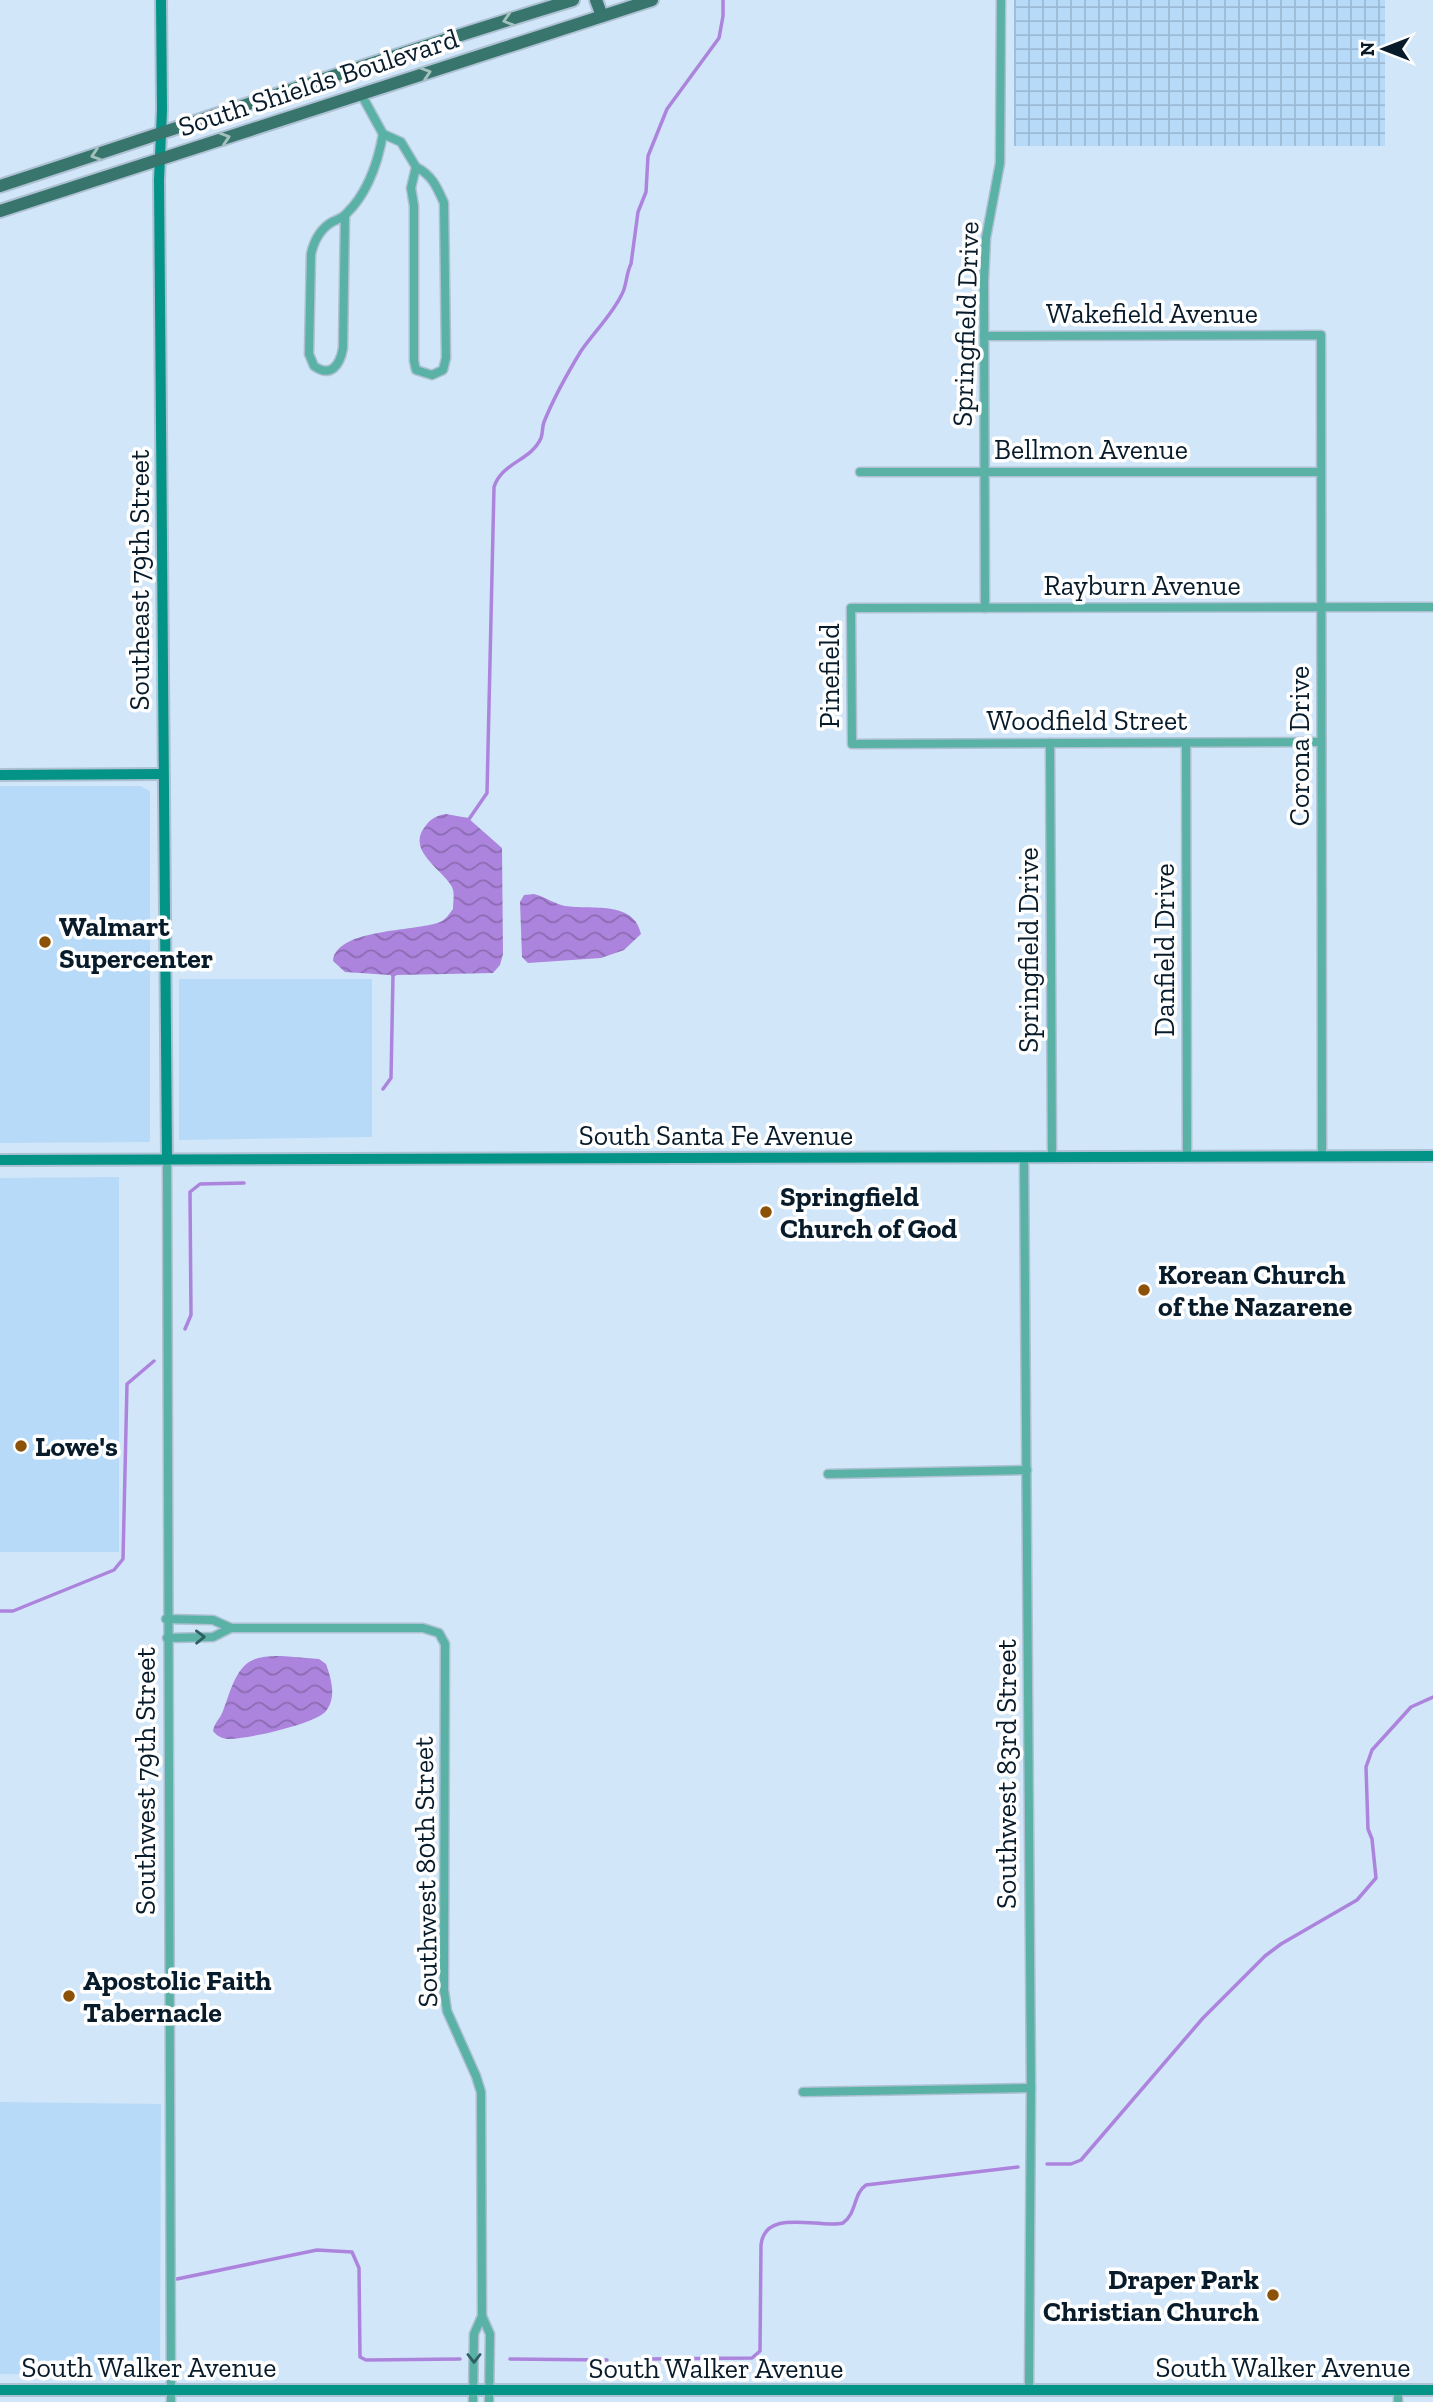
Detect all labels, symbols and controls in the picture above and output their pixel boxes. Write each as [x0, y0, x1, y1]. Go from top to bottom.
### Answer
one-way arrow [502, 11, 514, 26]
north arrow [1349, 14, 1419, 84]
street label: South Shields Boulevard [174, 22, 462, 143]
text: N [1356, 42, 1379, 56]
one-way arrow [420, 67, 432, 82]
one-way arrow [218, 132, 230, 147]
one-way arrow [90, 147, 102, 161]
street label: Springfield Drive [945, 221, 986, 427]
street label: Wakefield Avenue [1046, 297, 1258, 330]
street label: Bellmon Avenue [994, 433, 1188, 466]
street label: Southeast 79th Street [123, 449, 156, 710]
street label: Rayburn Avenue [1043, 569, 1241, 602]
street label: Pinefield [813, 623, 846, 729]
street label: Corona Drive [1283, 666, 1316, 826]
street label: Woodfield Street [986, 704, 1188, 737]
street label: Springfield Drive [1012, 847, 1045, 1053]
street label: Danfield Drive [1148, 863, 1181, 1037]
place label: Walmart Supercenter [59, 910, 213, 975]
marker: Walmart Supercenter [37, 934, 53, 950]
street label: South Santa Fe Avenue [579, 1119, 853, 1152]
place label: Springfield Church of God [780, 1180, 957, 1245]
marker: Springfield Church of God [758, 1204, 774, 1220]
place label: Korean Church of the Nazarene [1158, 1258, 1352, 1323]
marker: Korean Church of the Nazarene [1136, 1282, 1152, 1298]
place label: Lowe's [35, 1430, 118, 1463]
marker: Lowe's [13, 1438, 29, 1454]
one-way arrow [195, 1629, 206, 1645]
street label: Southwest 83rd Street [990, 1638, 1023, 1909]
street label: Southwest 79th Street [129, 1646, 162, 1915]
street label: Southwest 80th Street [407, 1736, 444, 2008]
place label: Apostolic Faith Tabernacle [83, 1964, 272, 2029]
marker: Apostolic Faith Tabernacle [61, 1988, 77, 2004]
place label: Draper Park Christian Church [1043, 2263, 1260, 2328]
marker: Draper Park Christian Church [1265, 2287, 1281, 2303]
street label: South Walker Avenue [22, 2351, 276, 2384]
street label: South Walker Avenue [1156, 2351, 1410, 2384]
street label: South Walker Avenue [589, 2352, 843, 2385]
one-way arrow [466, 2353, 481, 2364]

